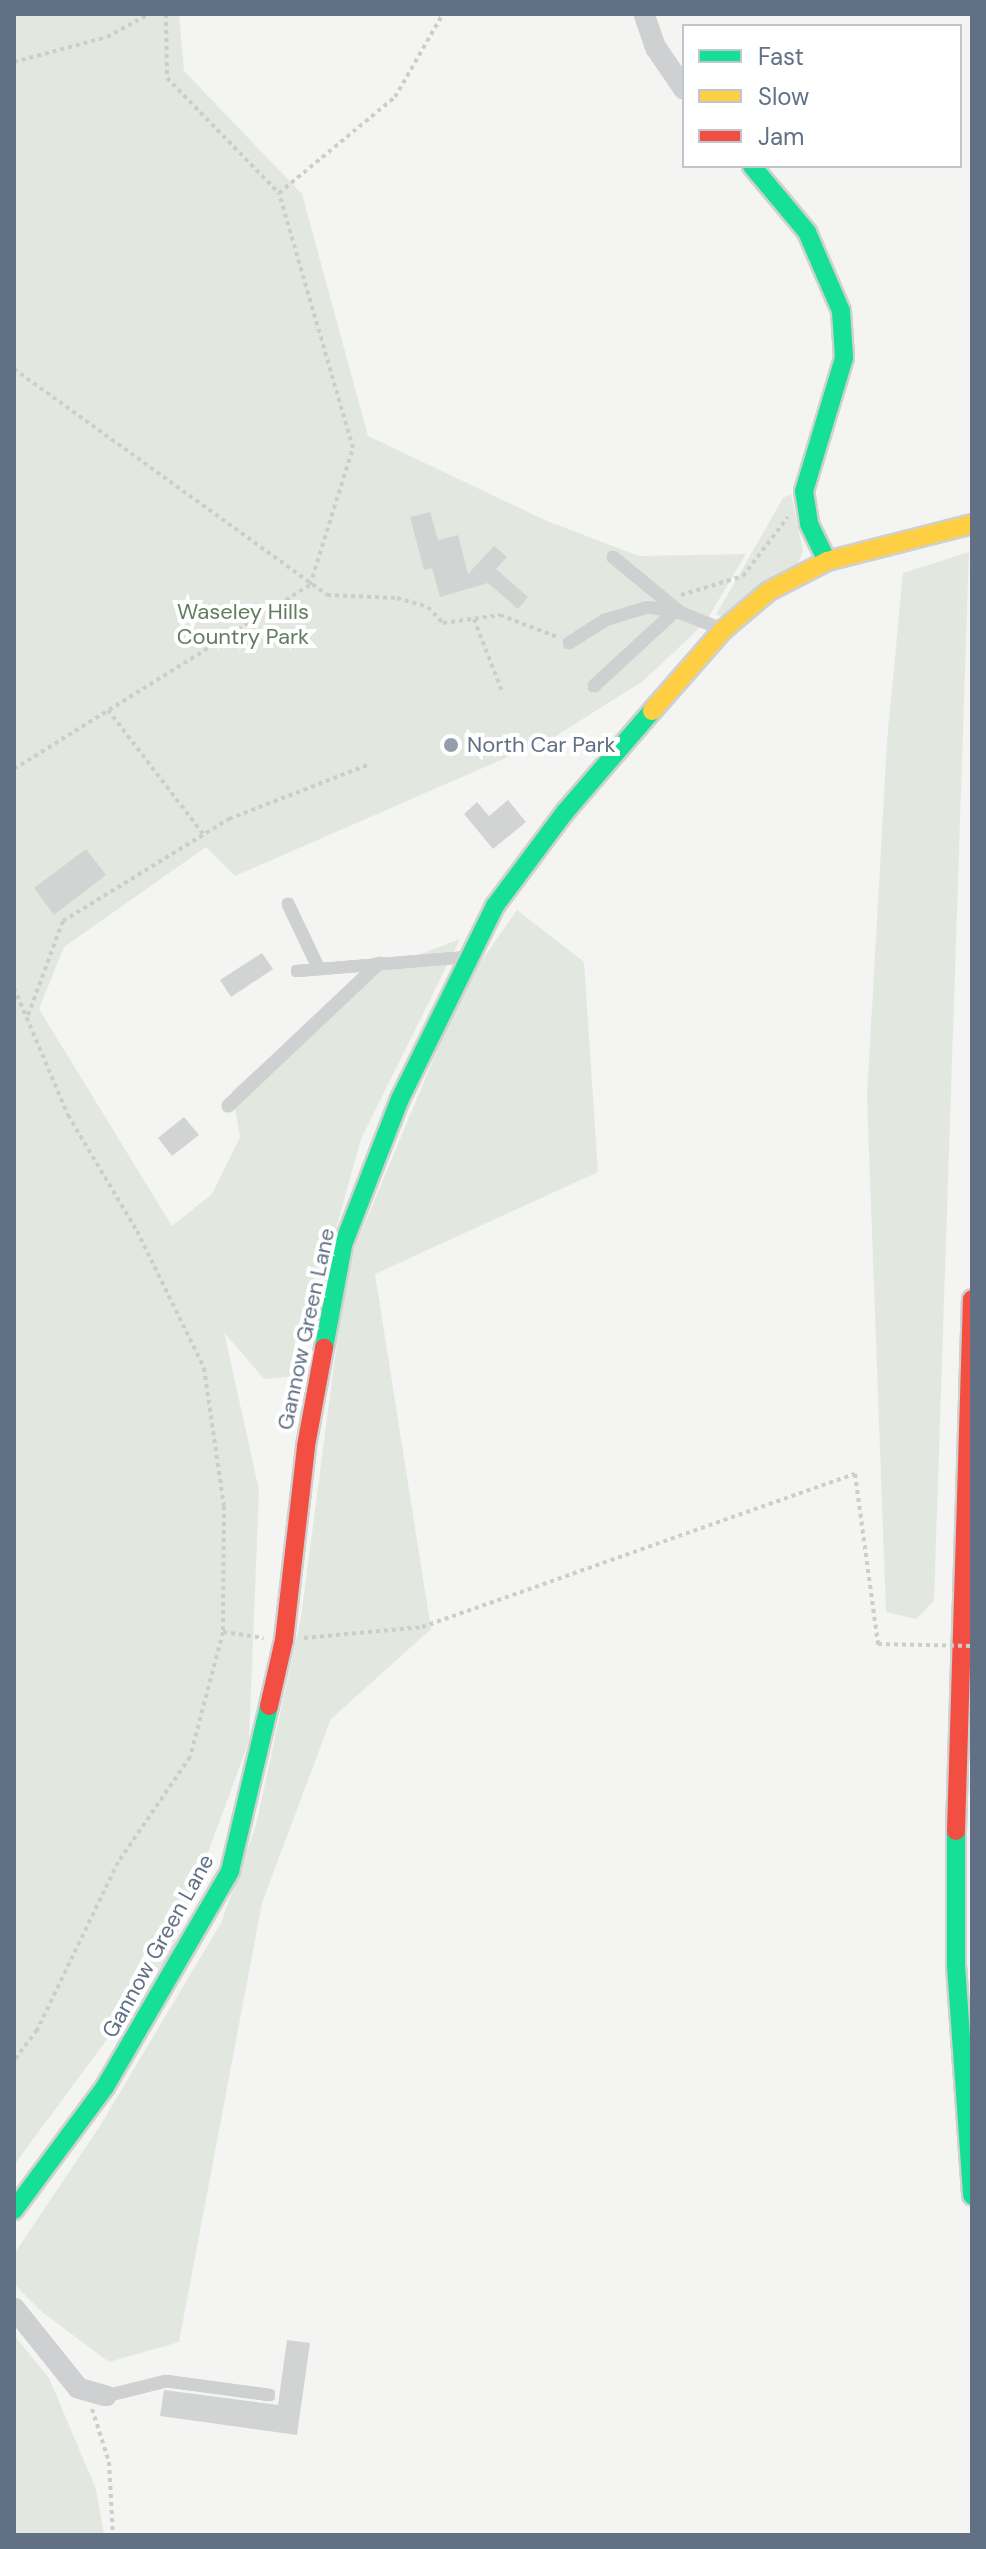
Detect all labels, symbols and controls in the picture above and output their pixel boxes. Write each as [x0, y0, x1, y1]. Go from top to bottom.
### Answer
legend [682, 24, 962, 168]
text: Fast [758, 41, 804, 72]
text: Slow [758, 81, 809, 112]
text: Jam [758, 121, 804, 152]
park label: Waseley Hills Country Park [177, 598, 309, 650]
place label: North Car Park [467, 732, 616, 758]
marker: North Car Park [442, 736, 460, 754]
street label: Gannow Green Lane [272, 1226, 340, 1432]
street label: Gannow Green Lane [97, 1850, 219, 2042]

